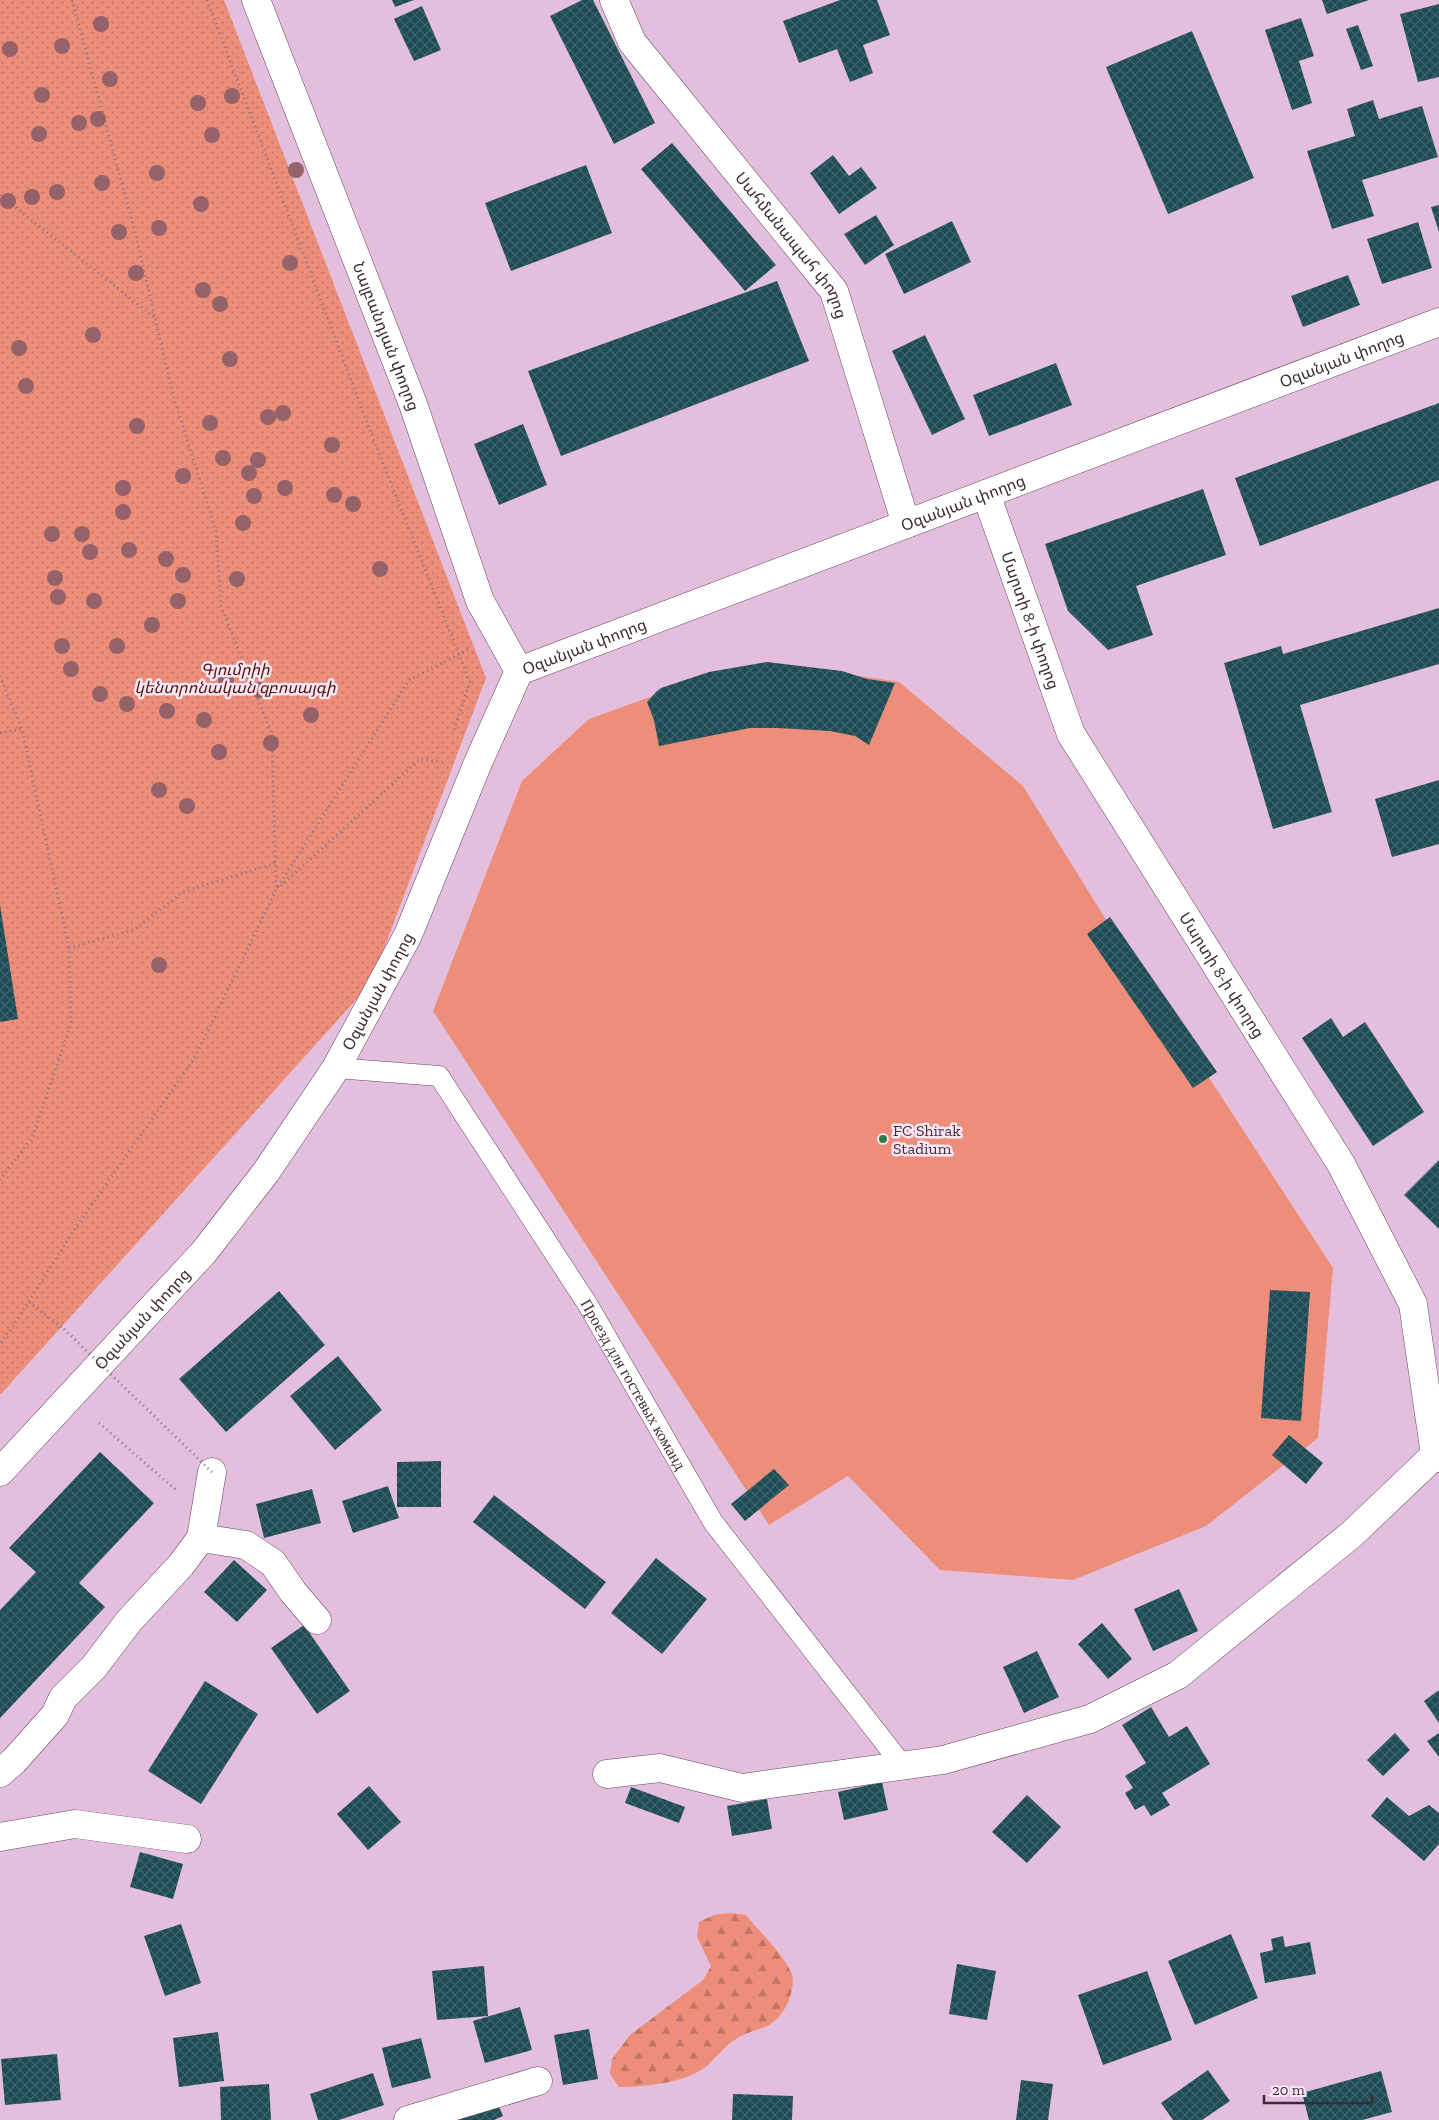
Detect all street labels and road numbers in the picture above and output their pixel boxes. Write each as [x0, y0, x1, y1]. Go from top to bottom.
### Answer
street label: Սահմանապահ փողոց [732, 168, 851, 321]
street label: Նալբանդյան փողոց [349, 259, 424, 413]
street label: Օզանյան փողոց [1277, 327, 1406, 391]
street label: Օզանյան փողոց [898, 470, 1028, 535]
street label: Մարտի 8-ի փողոց [998, 549, 1064, 692]
street label: Օզանյան փողոց [519, 614, 649, 678]
street label: Մարտի 8-ի փողոց [1176, 908, 1269, 1041]
street label: Օզանյան փողոց [338, 929, 417, 1053]
street label: Օզանյան փողոց [90, 1264, 194, 1373]
street label: Проезд для гостевых команд [577, 1295, 690, 1473]

